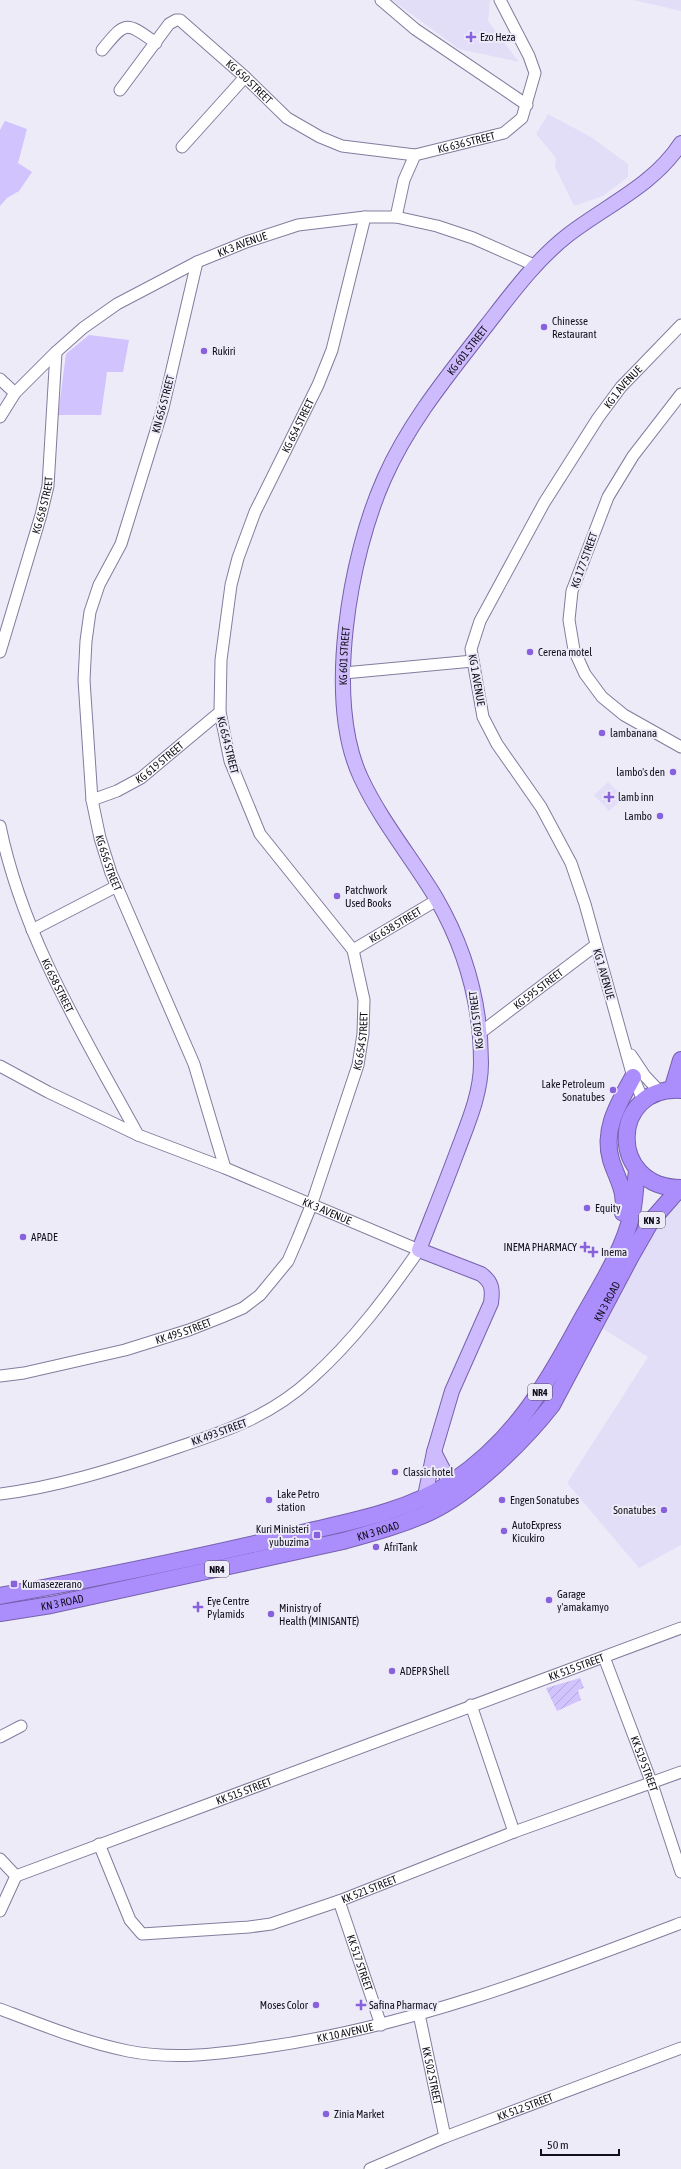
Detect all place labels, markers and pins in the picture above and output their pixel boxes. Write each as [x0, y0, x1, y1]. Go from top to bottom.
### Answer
marker: Ezo Heza [465, 31, 477, 43]
place label: Ezo Heza [480, 31, 516, 43]
place label: Chinesse Restaurant [552, 315, 597, 340]
marker: Chinesse Restaurant [539, 322, 549, 332]
place label: Rukiri [212, 345, 236, 357]
marker: Rukiri [199, 346, 209, 356]
place label: Cerena motel [538, 646, 592, 658]
marker: Cerena motel [525, 647, 535, 657]
place label: lambanana [610, 727, 657, 739]
marker: lambanana [597, 728, 607, 738]
place label: lambo's den [616, 766, 665, 778]
marker: lambo's den [668, 767, 678, 777]
marker: lamb inn [603, 791, 615, 803]
place label: lamb inn [618, 791, 654, 803]
place label: Lambo [624, 810, 652, 822]
marker: Lambo [655, 811, 665, 821]
place label: Patchwork Used Books [345, 884, 391, 909]
marker: Patchwork Used Books [332, 891, 342, 901]
place label: Lake Petroleum Sonatubes [542, 1078, 605, 1103]
marker: Lake Petroleum Sonatubes [608, 1085, 618, 1095]
place label: Equity [595, 1202, 621, 1214]
marker: Equity [582, 1203, 592, 1213]
place label: APADE [31, 1231, 58, 1243]
marker: APADE [18, 1232, 28, 1242]
place label: INEMA PHARMACY [503, 1241, 577, 1253]
marker: INEMA PHARMACY [580, 1242, 590, 1252]
place label: Inema [601, 1246, 627, 1258]
marker: Inema [588, 1247, 598, 1257]
place label: Classic hotel [403, 1466, 453, 1478]
marker: Classic hotel [390, 1467, 400, 1477]
place label: Lake Petro station [277, 1488, 319, 1513]
place label: Engen Sonatubes [510, 1494, 579, 1506]
marker: Lake Petro station [264, 1495, 274, 1505]
marker: Engen Sonatubes [497, 1495, 507, 1505]
place label: Sonatubes [613, 1504, 656, 1516]
marker: Sonatubes [659, 1505, 669, 1515]
place label: AutoExpress Kicukiro [512, 1519, 561, 1544]
place label: Kuri Ministeri yubuzima [256, 1523, 309, 1548]
marker: AutoExpress Kicukiro [499, 1526, 509, 1536]
marker: Kuri Ministeri yubuzima [312, 1530, 322, 1540]
place label: AfriTank [384, 1541, 418, 1553]
marker: AfriTank [371, 1542, 381, 1552]
place label: Kumasezerano [22, 1578, 82, 1590]
marker: Kumasezerano [9, 1579, 19, 1589]
place label: Garage y'amakamyo [557, 1588, 609, 1613]
place label: Eye Centre Pylamids [207, 1595, 249, 1620]
marker: Garage y'amakamyo [544, 1595, 554, 1605]
marker: Eye Centre Pylamids [192, 1601, 204, 1613]
place label: Ministry of Health (MINISANTE) [279, 1602, 360, 1627]
marker: Ministry of Health (MINISANTE) [266, 1609, 276, 1619]
place label: ADEPR Shell [400, 1665, 449, 1677]
marker: ADEPR Shell [387, 1666, 397, 1676]
place label: Moses Color [260, 1999, 309, 2011]
place label: Safina Pharmacy [369, 1999, 437, 2011]
marker: Moses Color [311, 2000, 321, 2010]
marker: Safina Pharmacy [356, 2000, 366, 2010]
place label: Zinia Market [334, 2108, 384, 2120]
marker: Zinia Market [321, 2109, 331, 2119]

